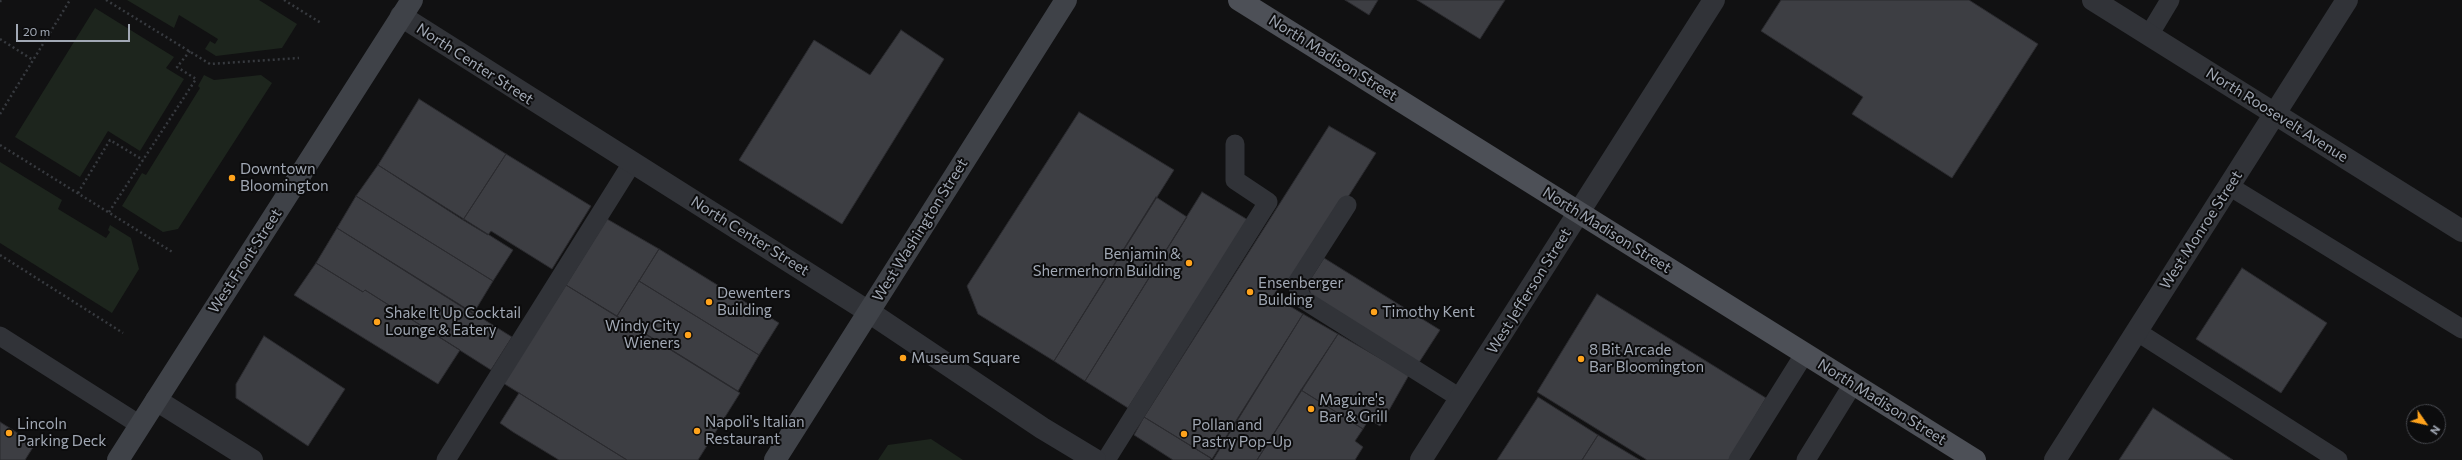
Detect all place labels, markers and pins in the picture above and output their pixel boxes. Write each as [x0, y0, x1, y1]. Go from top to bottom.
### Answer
place label: Downtown Bloomington [240, 160, 329, 195]
marker: Downtown Bloomington [227, 173, 237, 183]
place label: Benjamin & Shermerhorn Building [1033, 245, 1181, 280]
marker: Benjamin & Shermerhorn Building [1184, 258, 1194, 268]
place label: Ensenberger Building [1258, 274, 1343, 309]
place label: Dewenters Building [717, 284, 791, 319]
marker: Ensenberger Building [1245, 287, 1255, 297]
marker: Dewenters Building [704, 297, 714, 307]
place label: Timothy Kent [1382, 303, 1475, 321]
place label: Shake It Up Cocktail Lounge & Eatery [385, 304, 521, 339]
marker: Timothy Kent [1369, 307, 1379, 317]
marker: Shake It Up Cocktail Lounge & Eatery [372, 317, 382, 327]
place label: Windy City Wieners [605, 317, 680, 352]
marker: Windy City Wieners [683, 330, 693, 340]
place label: 8 Bit Arcade Bar Bloomington [1589, 341, 1704, 376]
place label: Museum Square [911, 349, 1020, 367]
marker: Museum Square [898, 353, 908, 363]
marker: 8 Bit Arcade Bar Bloomington [1576, 354, 1586, 364]
place label: Maguire's Bar & Grill [1319, 391, 1388, 426]
marker: Maguire's Bar & Grill [1306, 404, 1316, 414]
place label: Napoli's Italian Restaurant [705, 413, 805, 448]
place label: Lincoln Parking Deck [17, 415, 106, 450]
place label: Pollan and Pastry Pop-Up [1192, 416, 1292, 451]
marker: Napoli's Italian Restaurant [692, 426, 702, 436]
marker: Lincoln Parking Deck [4, 428, 14, 438]
marker: Pollan and Pastry Pop-Up [1179, 429, 1189, 439]

